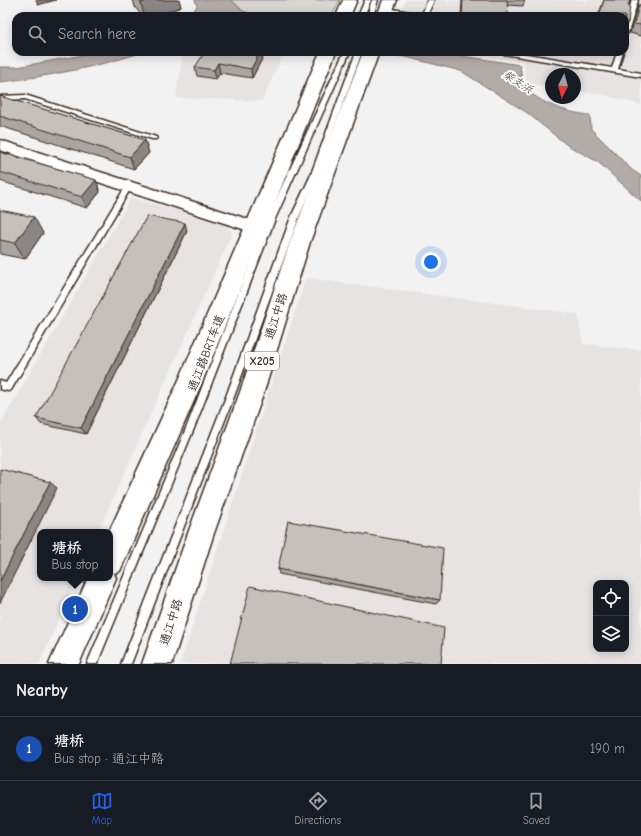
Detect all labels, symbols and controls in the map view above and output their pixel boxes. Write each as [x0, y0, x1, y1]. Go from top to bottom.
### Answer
search box [12, 12, 629, 56]
icon: search [26, 23, 48, 45]
text: Search here [58, 25, 136, 43]
water label: 柴支浜 [501, 68, 536, 97]
north arrow [545, 68, 581, 104]
your location [421, 252, 441, 272]
street label: 通江中路 [262, 291, 290, 341]
street label: 通江路BRT车道 [185, 313, 227, 393]
road number: X205 [245, 352, 279, 370]
popup [37, 529, 113, 581]
text: 塘桥 [52, 539, 82, 557]
text: Bus stop [52, 557, 98, 572]
map controls [593, 580, 629, 652]
button: locate [593, 580, 629, 616]
pin: 1 [62, 594, 88, 624]
street label: 通江中路 [157, 597, 185, 647]
button: layers [593, 616, 629, 652]
text: Nearby [16, 681, 67, 700]
text: 塘桥 [54, 732, 84, 750]
text: 1 [26, 741, 32, 756]
text: 190 m [590, 741, 625, 756]
text: Bus stop · 通江中路 [54, 751, 164, 766]
tab: Map [91, 790, 113, 827]
tab: Directions [295, 790, 341, 827]
tab: Saved [523, 790, 550, 827]

